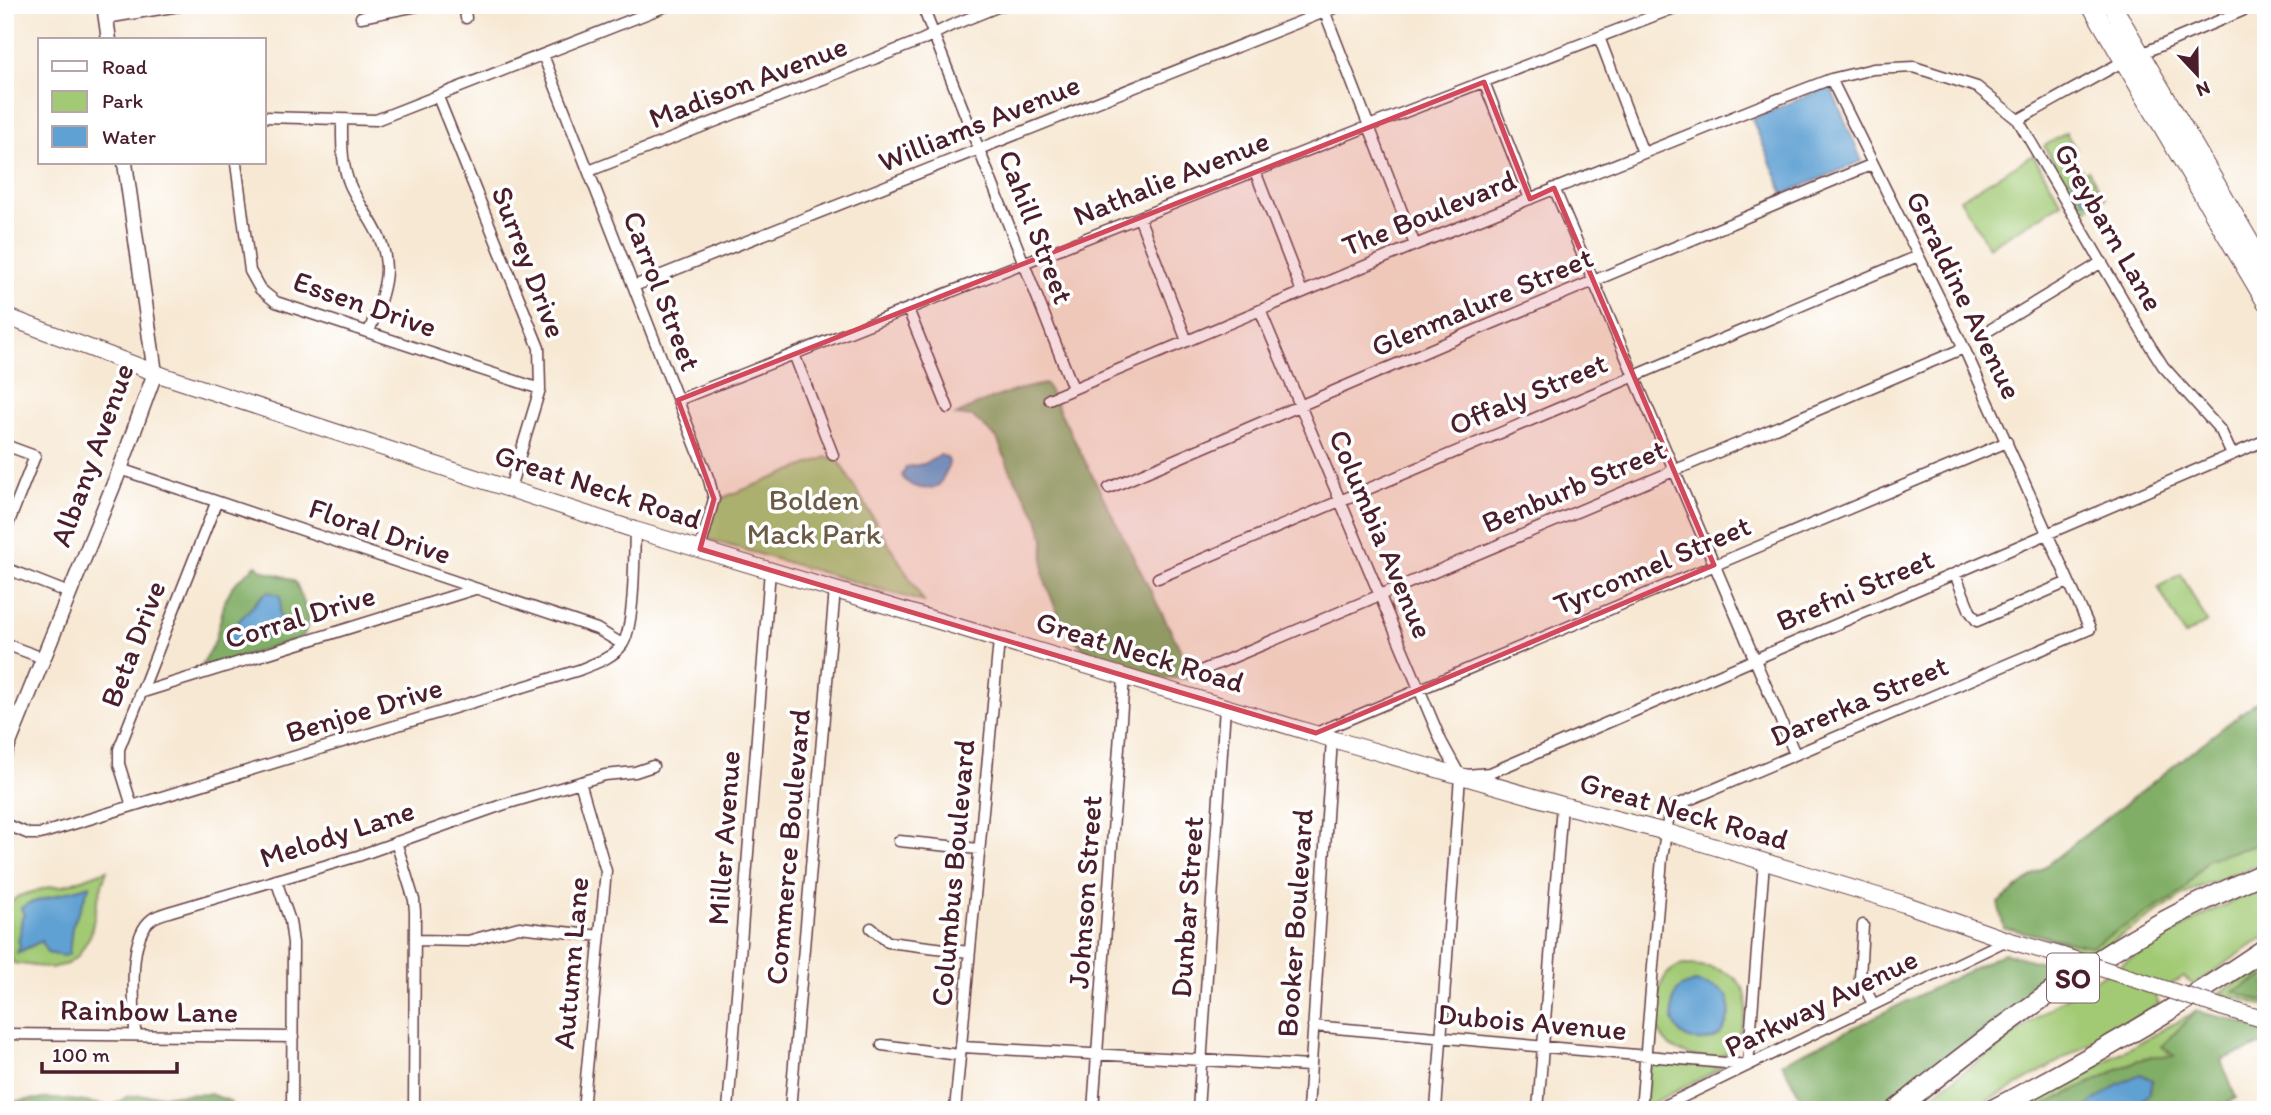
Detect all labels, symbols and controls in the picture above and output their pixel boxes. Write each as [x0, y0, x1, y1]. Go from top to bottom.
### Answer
street label: Madison Avenue [643, 27, 852, 136]
legend [38, 38, 266, 164]
north arrow [2162, 38, 2232, 108]
text: Road [102, 54, 148, 79]
street label: Williams Avenue [873, 65, 1085, 180]
text: N [2193, 76, 2213, 102]
text: Park [102, 88, 144, 113]
street label: Nathalie Avenue [1067, 121, 1274, 234]
text: Water [102, 124, 156, 149]
street label: Greybarn Lane [2046, 136, 2172, 317]
street label: Cahill Street [990, 145, 1083, 309]
street label: The Boulevard [1336, 161, 1521, 264]
street label: Surrey Drive [484, 181, 575, 343]
street label: Geraldine Avenue [1898, 184, 2031, 405]
street label: Carrol Street [615, 206, 710, 376]
street label: Glenmalure Street [1365, 238, 1598, 365]
street label: Essen Drive [289, 262, 442, 345]
street label: Offaly Street [1443, 344, 1613, 443]
street label: Albany Avenue [41, 358, 142, 551]
street label: Columbia Avenue [1321, 424, 1442, 644]
street label: Benburb Street [1476, 430, 1672, 541]
street label: Great Neck Road [490, 436, 706, 537]
park label: Bolden Mack Park [747, 481, 882, 552]
street label: Floral Drive [304, 489, 456, 572]
street label: Tyrconnel Street [1548, 506, 1756, 623]
street label: Brefni Street [1770, 540, 1939, 639]
street label: Beta Drive [92, 575, 174, 712]
street label: Corral Drive [220, 576, 380, 657]
street label: Great Neck Road [1032, 602, 1249, 701]
street label: Darerka Street [1764, 646, 1954, 755]
street label: Benjoe Drive [281, 668, 447, 751]
street label: Commerce Boulevard [757, 707, 818, 987]
street label: Columbus Boulevard [922, 738, 983, 1008]
street label: Miller Avenue [699, 749, 748, 927]
street label: Great Neck Road [1576, 763, 1793, 858]
street label: Melody Lane [255, 791, 419, 876]
street label: Johnson Street [1059, 794, 1110, 990]
street label: Booker Boulevard [1268, 807, 1321, 1039]
street label: Dunbar Street [1162, 815, 1211, 999]
street label: Autumn Lane [545, 875, 596, 1051]
street label: Parkway Avenue [1718, 940, 1923, 1065]
road number: SO [2047, 954, 2099, 1002]
street label: Rainbow Lane [60, 990, 239, 1031]
street label: Dubois Avenue [1436, 995, 1628, 1048]
scale bar [42, 1031, 177, 1075]
text: 100 m [52, 1042, 110, 1067]

